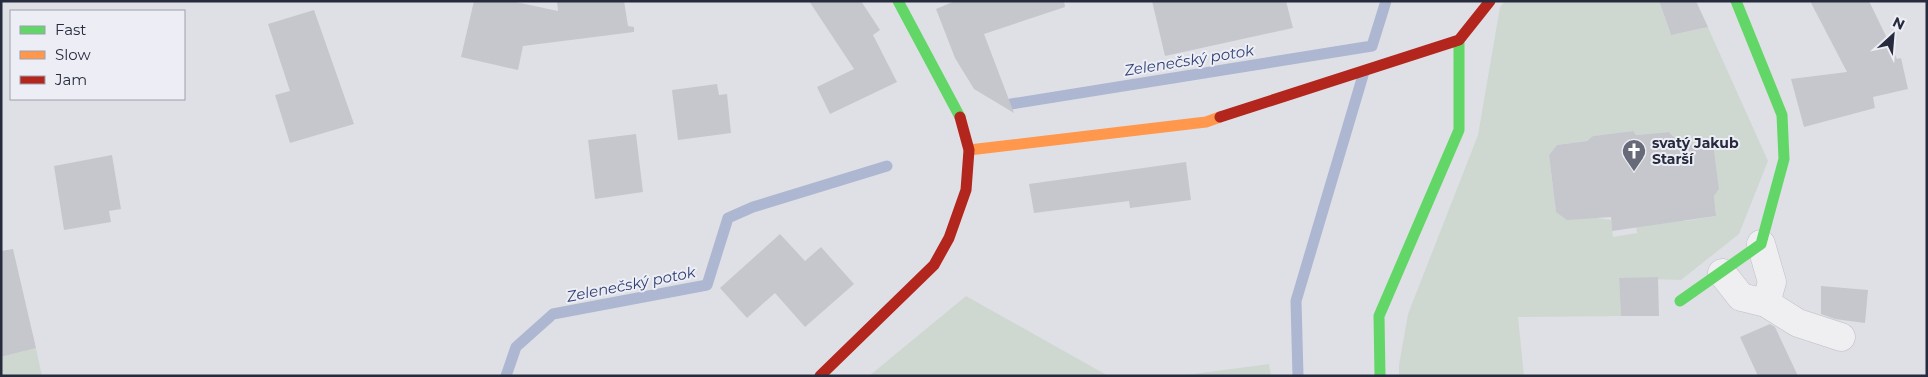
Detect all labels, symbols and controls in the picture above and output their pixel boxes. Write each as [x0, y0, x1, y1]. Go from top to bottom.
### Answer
legend [10, 10, 185, 100]
north arrow [1868, 10, 1918, 60]
text: N [1890, 13, 1908, 34]
text: Fast [55, 20, 86, 39]
water label: Zelenečský potok [1122, 40, 1256, 80]
text: Slow [55, 45, 91, 64]
text: Jam [54, 70, 87, 89]
place label: svatý Jakub Starší [1652, 134, 1739, 168]
church icon: svatý Jakub Starší [1621, 138, 1647, 172]
water label: Zelenečský potok [564, 262, 698, 306]

